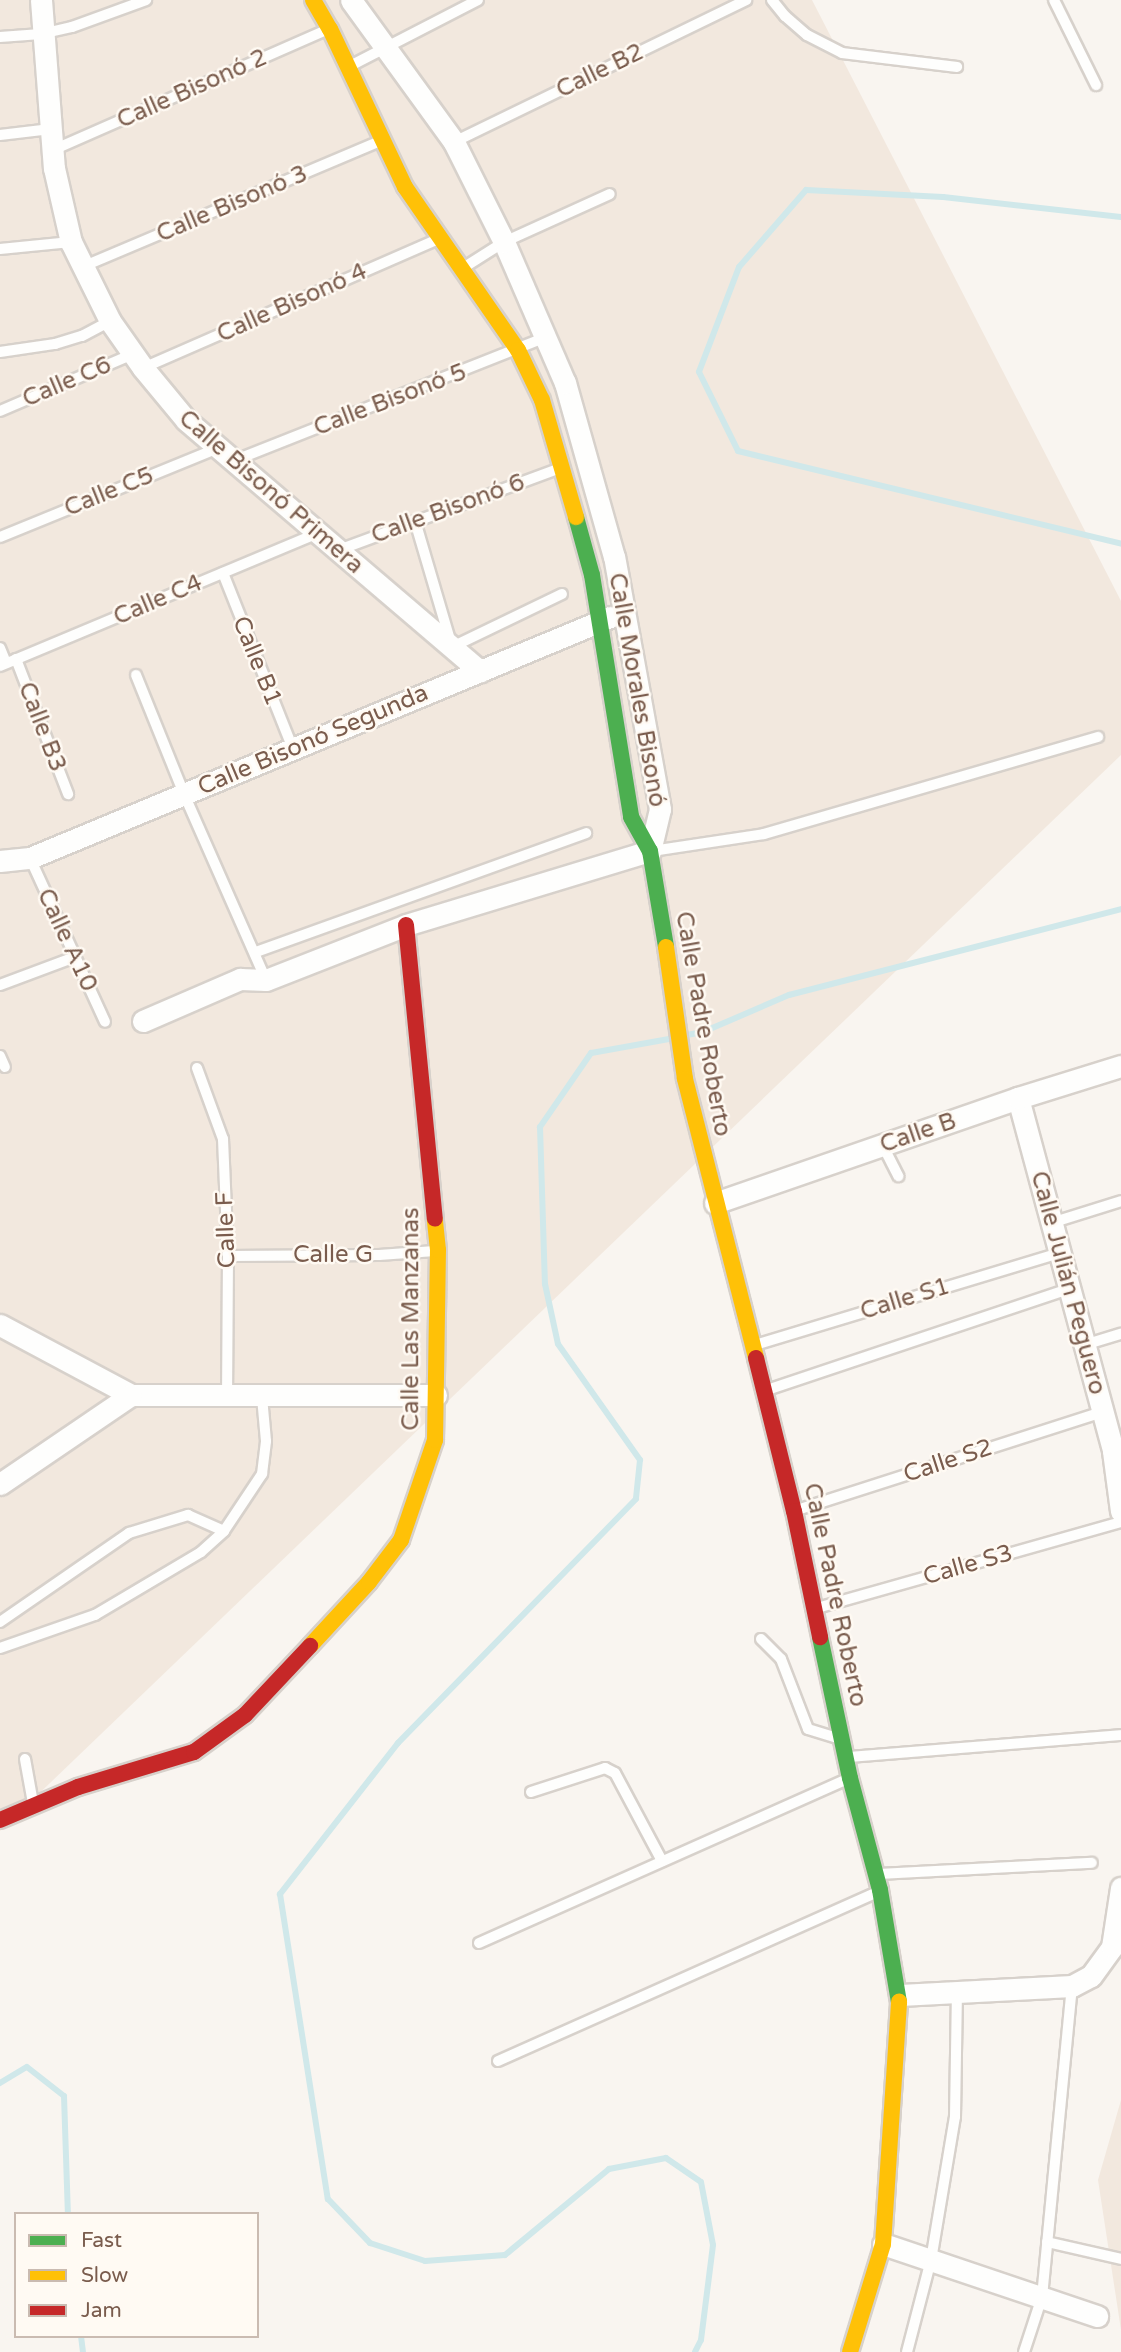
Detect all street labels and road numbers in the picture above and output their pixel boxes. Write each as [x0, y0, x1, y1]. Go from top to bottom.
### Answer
street label: Calle B2 [552, 38, 648, 104]
street label: Calle Bisonó 2 [113, 43, 271, 135]
street label: Calle Bisonó 3 [152, 159, 312, 249]
street label: Calle Bisonó 4 [213, 257, 371, 349]
street label: Calle C6 [18, 350, 116, 414]
street label: Calle Bisonó 5 [310, 358, 470, 442]
street label: Calle Bisonó Primera [173, 404, 369, 580]
street label: Calle C5 [60, 461, 158, 523]
street label: Calle Bisonó 6 [367, 468, 529, 550]
street label: Calle C4 [109, 568, 207, 632]
street label: Calle Morales Bisonó [602, 571, 672, 809]
street label: Calle B1 [226, 612, 288, 710]
street label: Calle B3 [12, 678, 72, 776]
street label: Calle Bisonó Segunda [194, 678, 432, 802]
street label: Calle A10 [31, 884, 103, 996]
street label: Calle Padre Roberto [669, 909, 737, 1139]
street label: Calle B [876, 1107, 960, 1159]
street label: Calle Julián Peguero [1024, 1168, 1112, 1398]
street label: Calle F [210, 1191, 242, 1269]
street label: Calle Las Manzanas [397, 1207, 425, 1431]
street label: Calle G [293, 1241, 373, 1269]
street label: Calle S1 [857, 1272, 953, 1326]
street label: Calle S2 [900, 1433, 996, 1489]
street label: Calle Padre Roberto [797, 1481, 873, 1709]
street label: Calle S3 [920, 1539, 1016, 1591]

